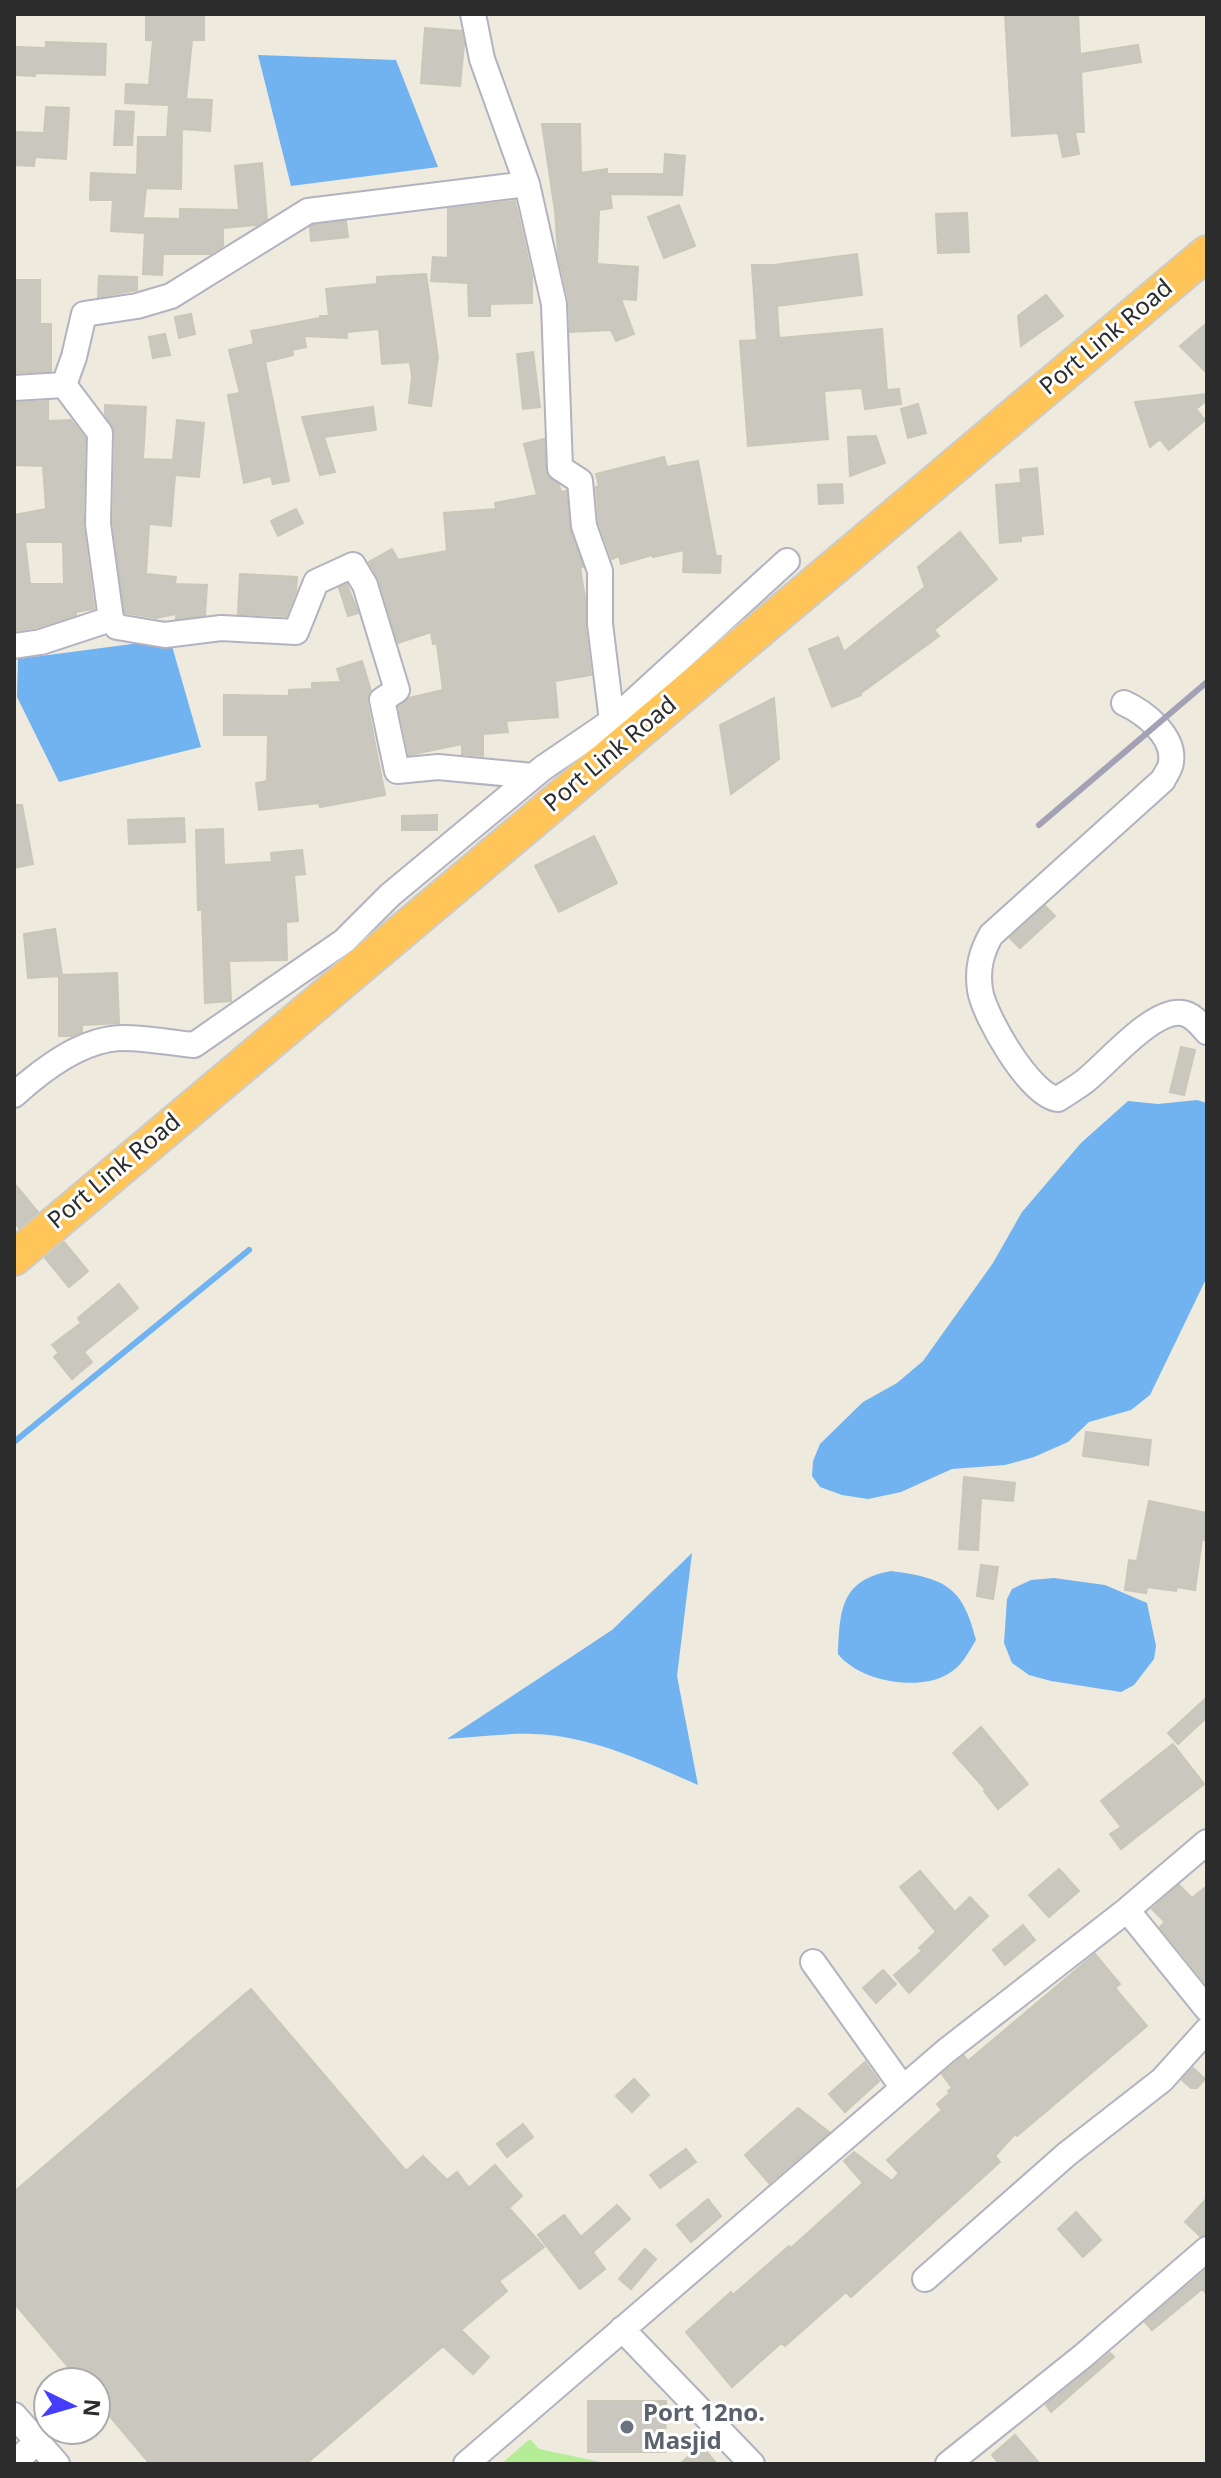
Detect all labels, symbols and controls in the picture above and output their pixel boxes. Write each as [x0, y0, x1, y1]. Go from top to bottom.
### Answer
street label: Port Link Road [1032, 270, 1179, 401]
street label: Port Link Road [536, 687, 683, 818]
street label: Port Link Road [40, 1104, 187, 1235]
north arrow [32, 2366, 112, 2446]
place label: Port 12no. Masjid [643, 2395, 765, 2456]
text: N [77, 2398, 109, 2418]
marker: Port 12no. Masjid [618, 2418, 636, 2436]

